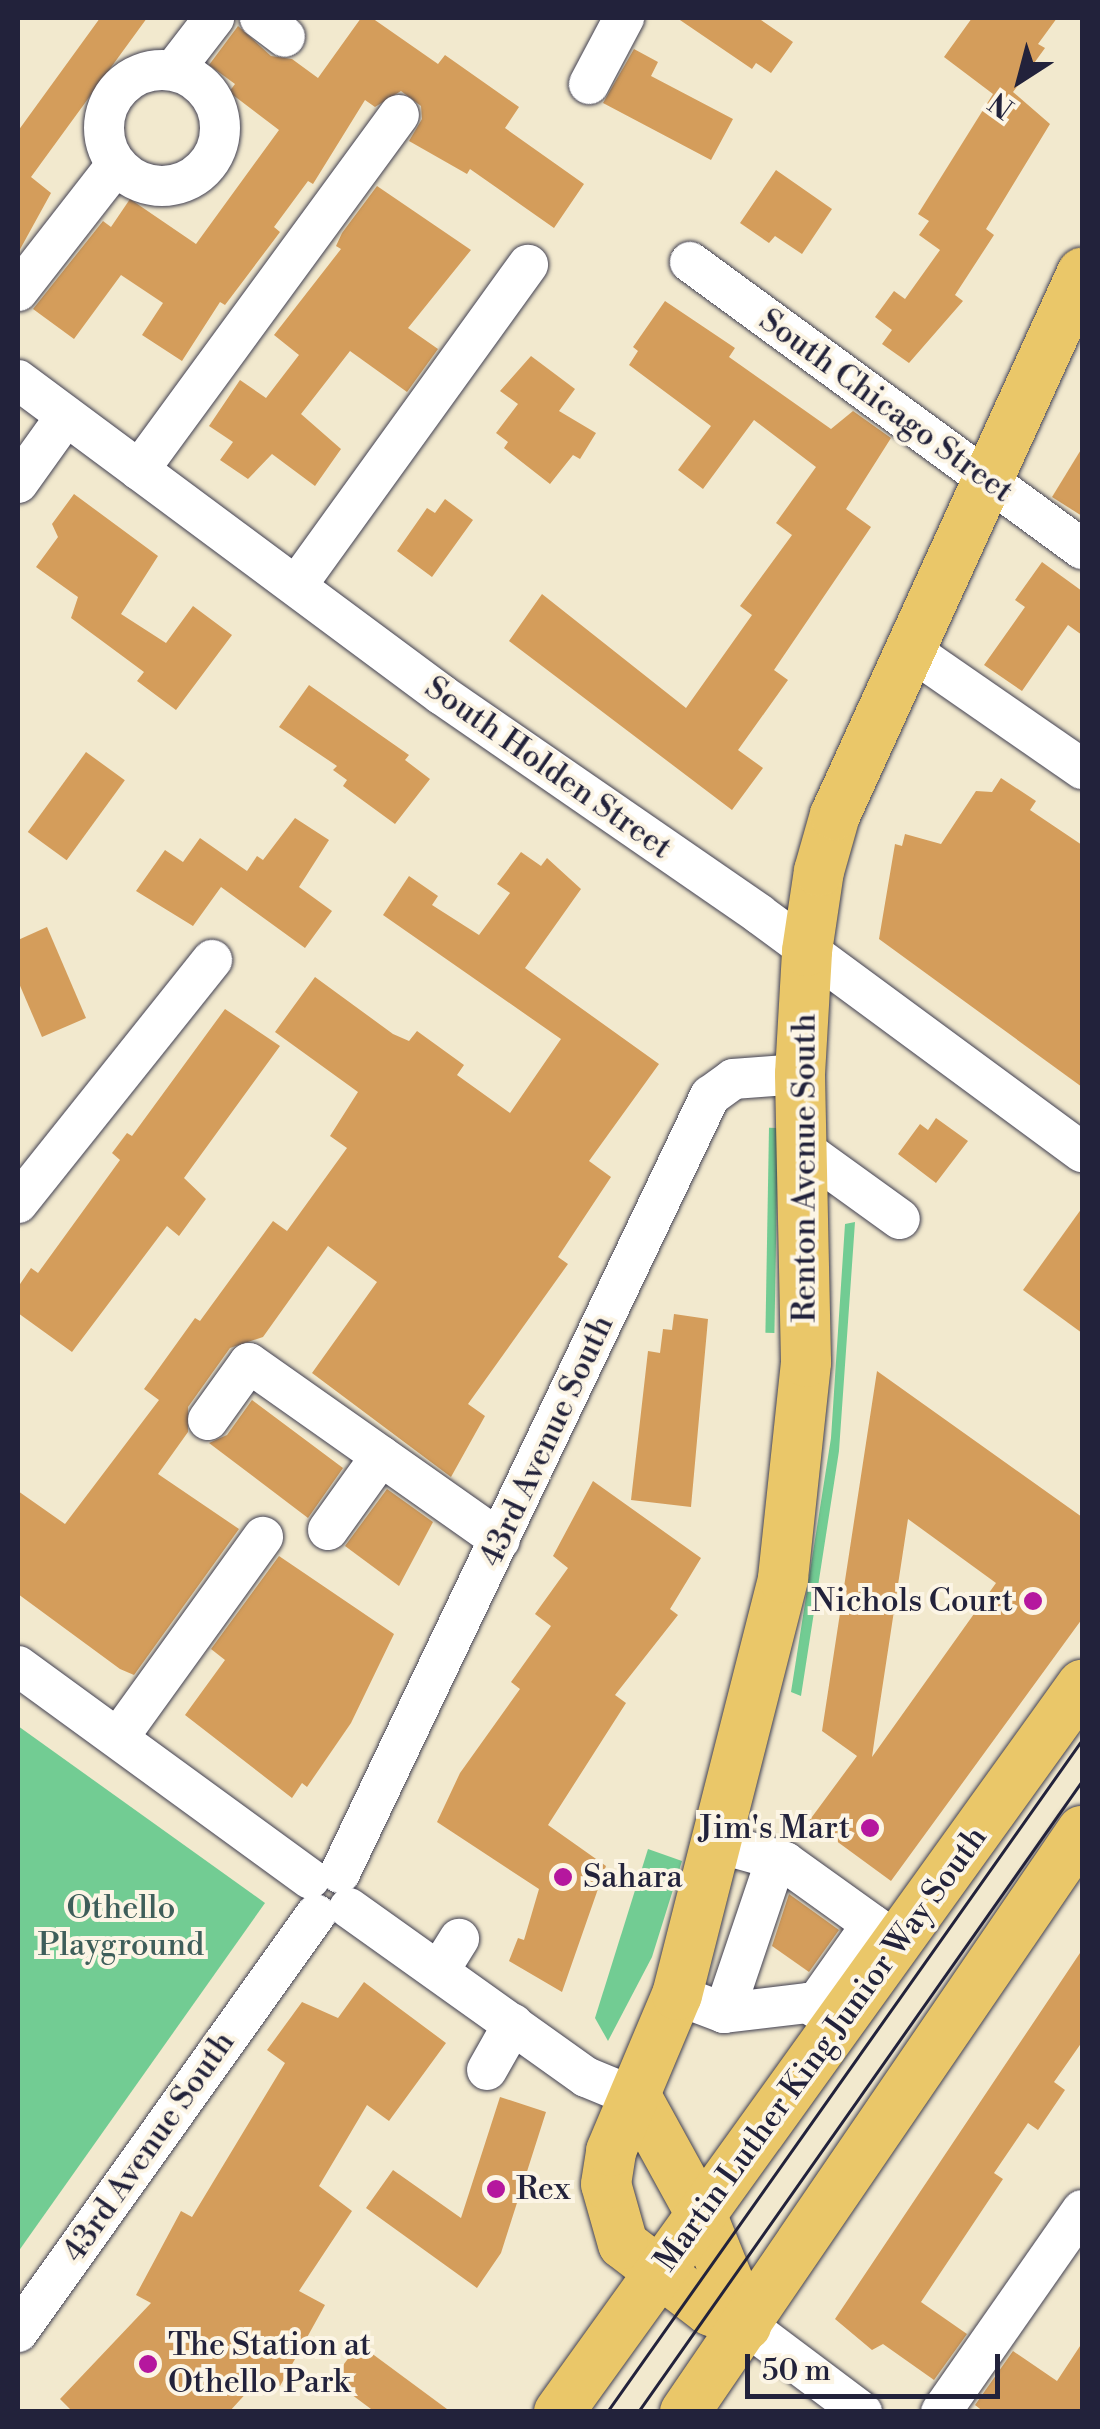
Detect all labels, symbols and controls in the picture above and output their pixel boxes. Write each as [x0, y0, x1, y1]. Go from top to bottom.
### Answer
north arrow [970, 30, 1070, 130]
text: N [983, 84, 1021, 125]
street label: South Chicago Street [752, 301, 1020, 511]
street label: South Holden Street [417, 669, 679, 867]
street label: Renton Avenue South [786, 1013, 824, 1323]
street label: 43rd Avenue South [472, 1309, 622, 1573]
place label: Nichols Court [811, 1582, 1013, 1620]
marker: Nichols Court [1022, 1590, 1044, 1612]
place label: Jim's Mart [698, 1809, 850, 1847]
marker: Jim's Mart [859, 1817, 881, 1839]
street label: Martin Luther King Junior Way South [647, 1819, 995, 2279]
place label: Sahara [583, 1858, 683, 1896]
marker: Sahara [552, 1866, 574, 1888]
park label: Othello Playground [38, 1890, 204, 1965]
street label: 43rd Avenue South [55, 2024, 243, 2270]
place label: Rex [516, 2170, 570, 2208]
marker: Rex [485, 2178, 507, 2200]
place label: The Station at Othello Park [168, 2327, 371, 2402]
scale bar [750, 2334, 1005, 2396]
text: 50 m [762, 2352, 831, 2390]
marker: The Station at Othello Park [137, 2353, 159, 2375]

